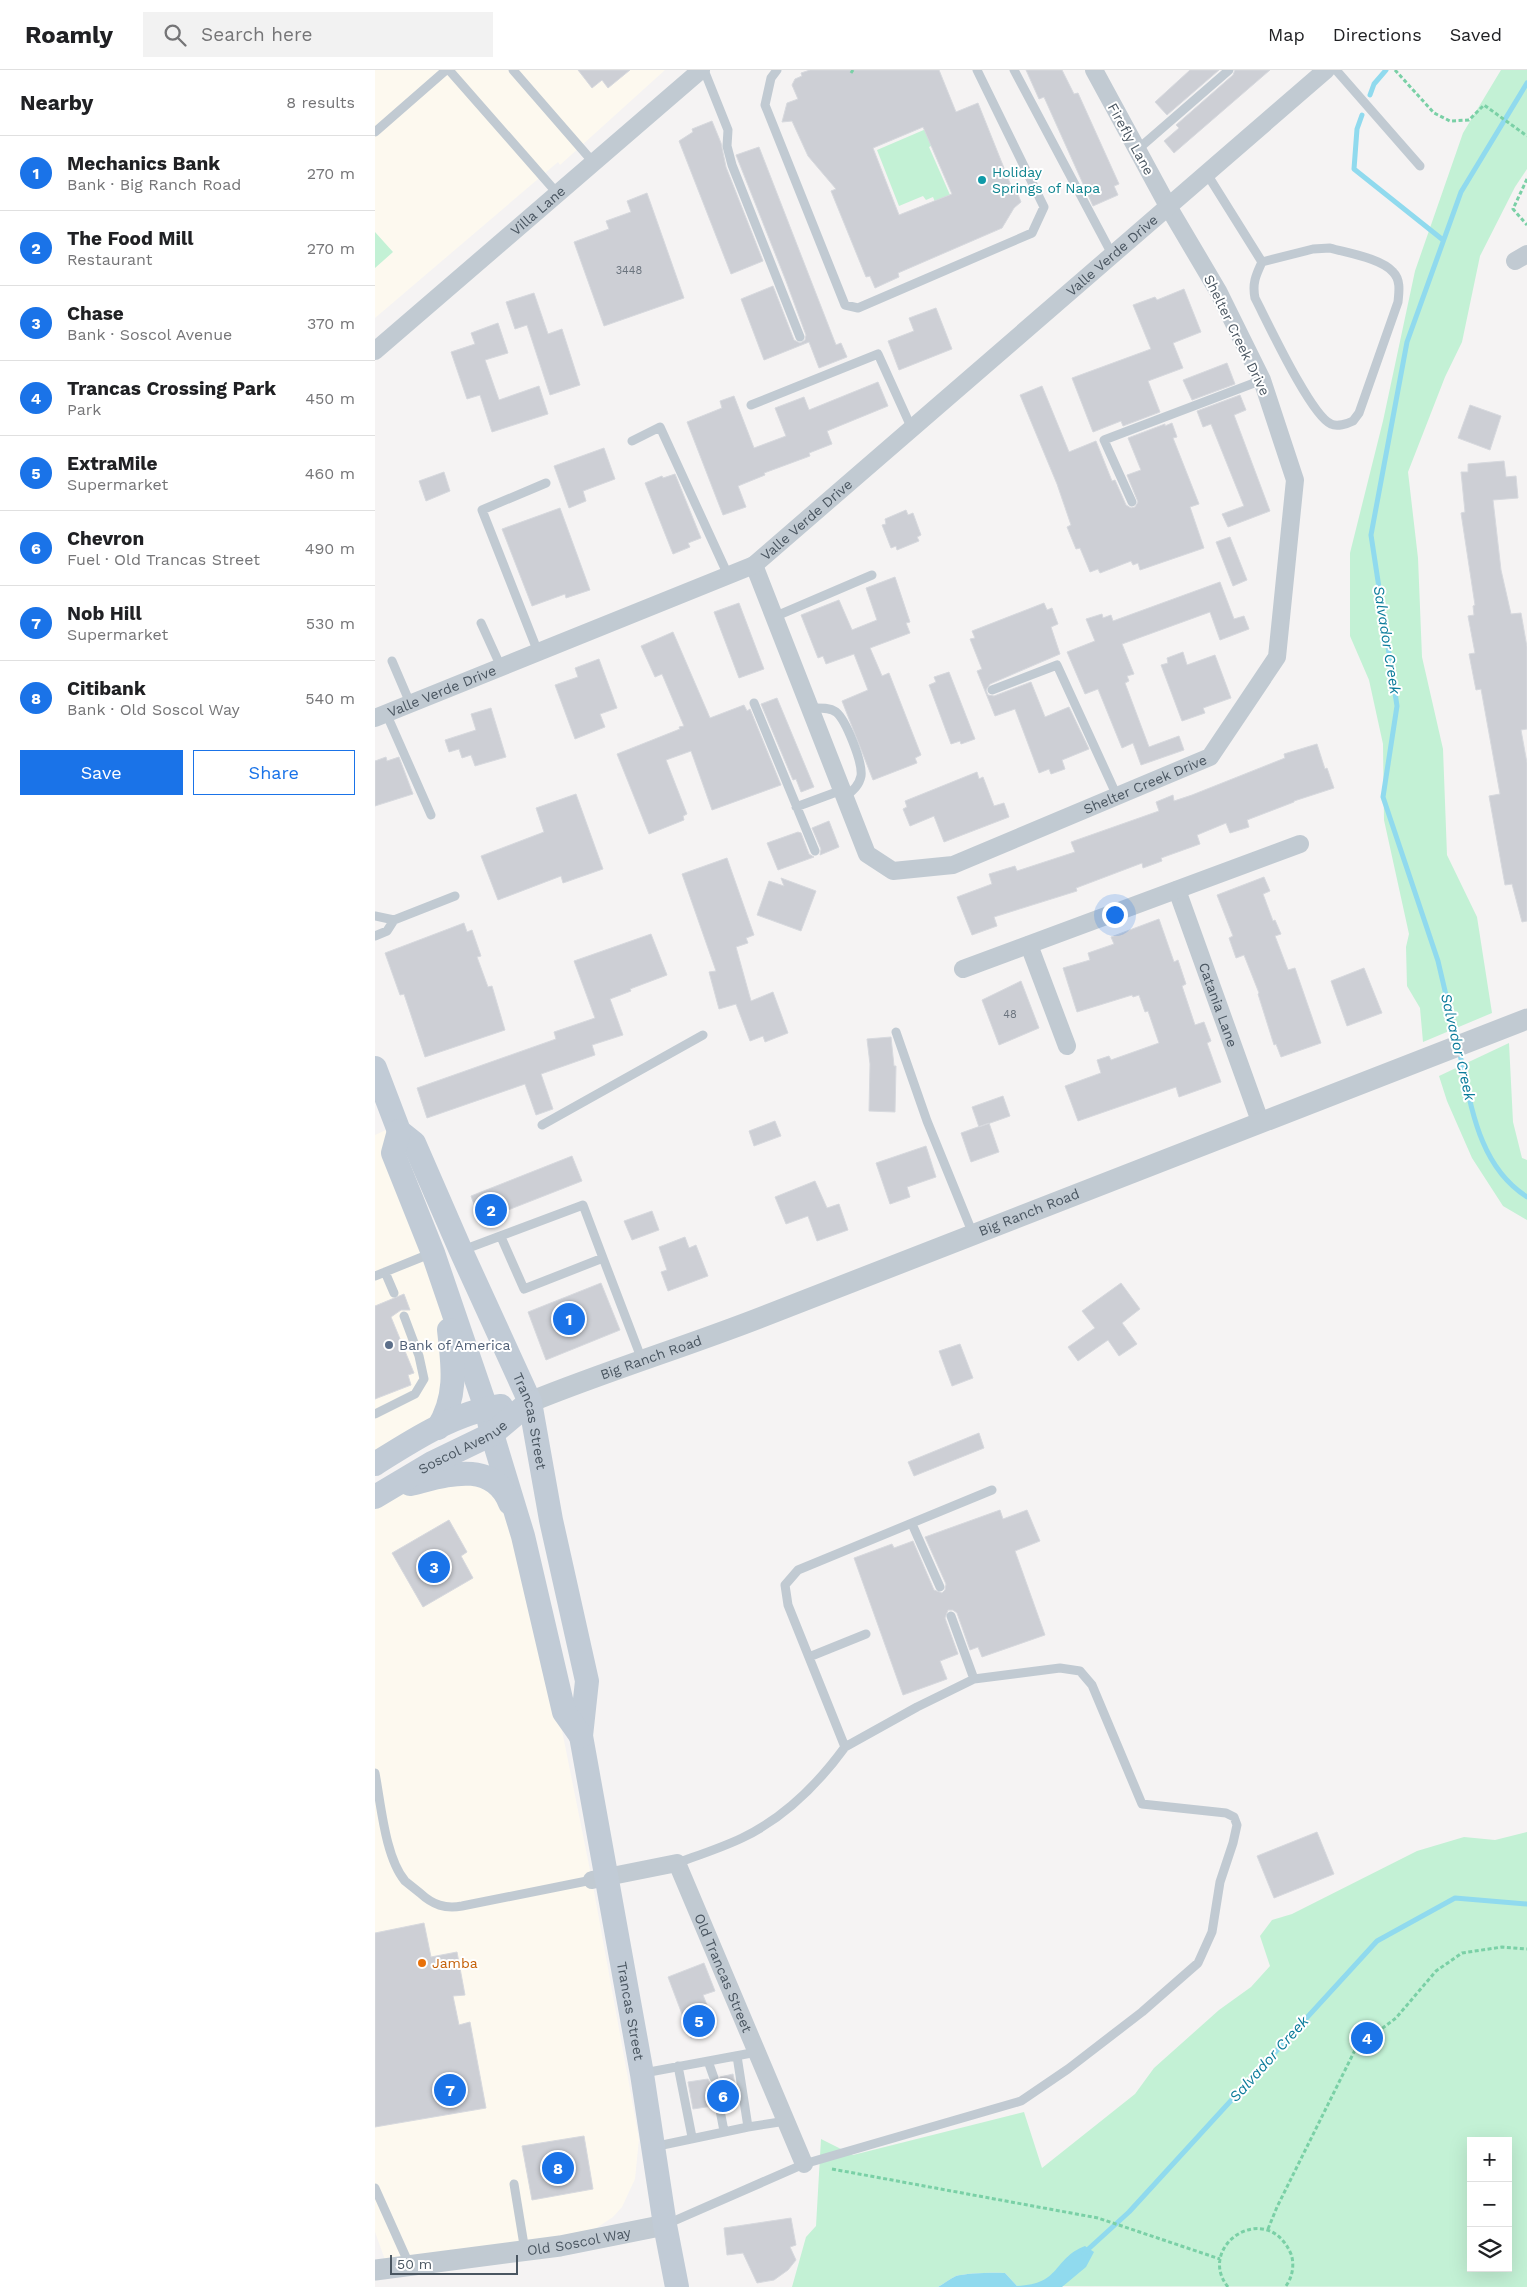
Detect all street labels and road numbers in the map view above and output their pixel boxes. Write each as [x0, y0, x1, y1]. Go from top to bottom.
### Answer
street label: Firefly Lane [1105, 100, 1157, 178]
street label: Villa Lane [507, 183, 568, 239]
street label: Valle Verde Drive [1063, 211, 1161, 299]
street label: Shelter Creek Drive [1201, 272, 1273, 398]
street label: Valle Verde Drive [757, 476, 855, 564]
street label: Valle Verde Drive [385, 662, 498, 720]
street label: Shelter Creek Drive [1081, 751, 1209, 817]
street label: Catania Lane [1196, 960, 1241, 1049]
street label: Big Ranch Road [976, 1185, 1081, 1239]
street label: Big Ranch Road [598, 1332, 704, 1383]
street label: Trancas Street [510, 1370, 550, 1471]
street label: Soscol Avenue [415, 1417, 510, 1477]
street label: Old Trancas Street [691, 1911, 756, 2035]
street label: Trancas Street [614, 1960, 647, 2062]
street label: Old Soscol Way [526, 2224, 633, 2258]

